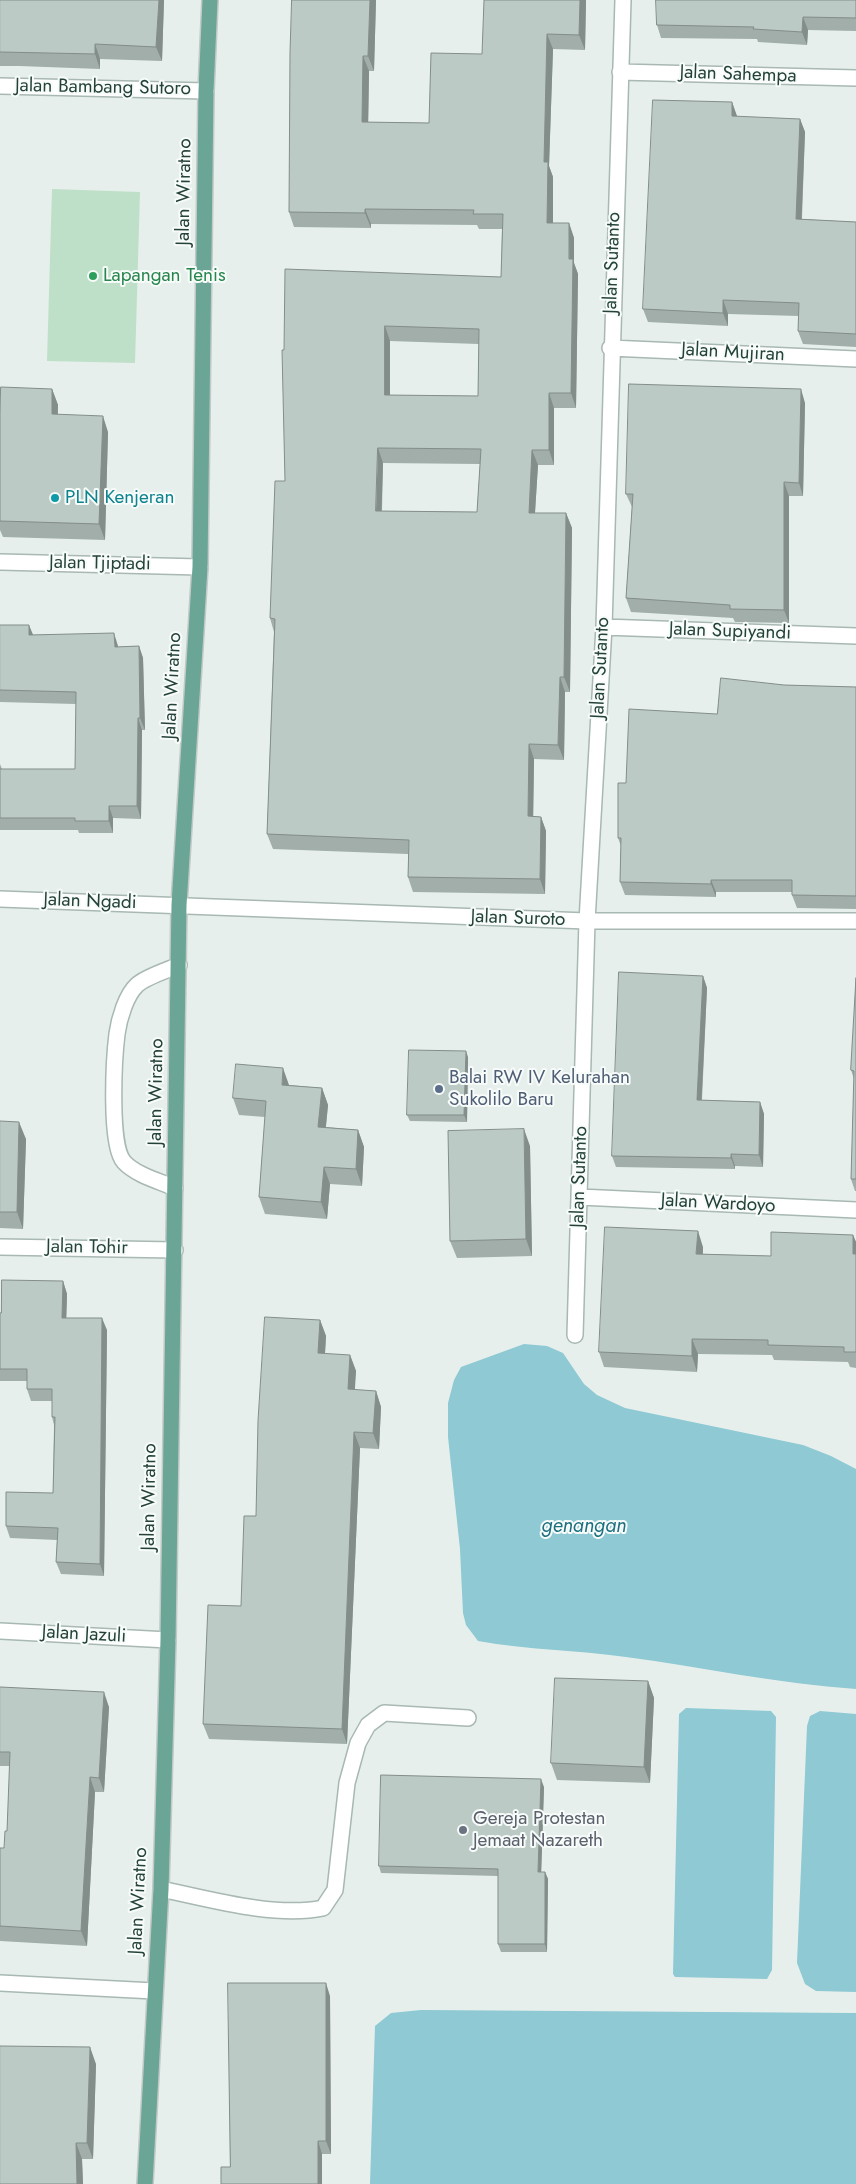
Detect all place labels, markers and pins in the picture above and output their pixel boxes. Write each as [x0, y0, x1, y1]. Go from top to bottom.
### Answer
place label: Lapangan Tenis [103, 265, 226, 287]
marker: Lapangan Tenis [87, 270, 99, 282]
place label: PLN Kenjeran [65, 487, 174, 509]
marker: PLN Kenjeran [49, 492, 61, 504]
place label: Balai RW IV Kelurahan Sukolilo Baru [449, 1067, 630, 1111]
marker: Balai RW IV Kelurahan Sukolilo Baru [433, 1083, 445, 1095]
place label: Gereja Protestan Jemaat Nazareth [473, 1808, 605, 1852]
marker: Gereja Protestan Jemaat Nazareth [457, 1824, 469, 1836]

